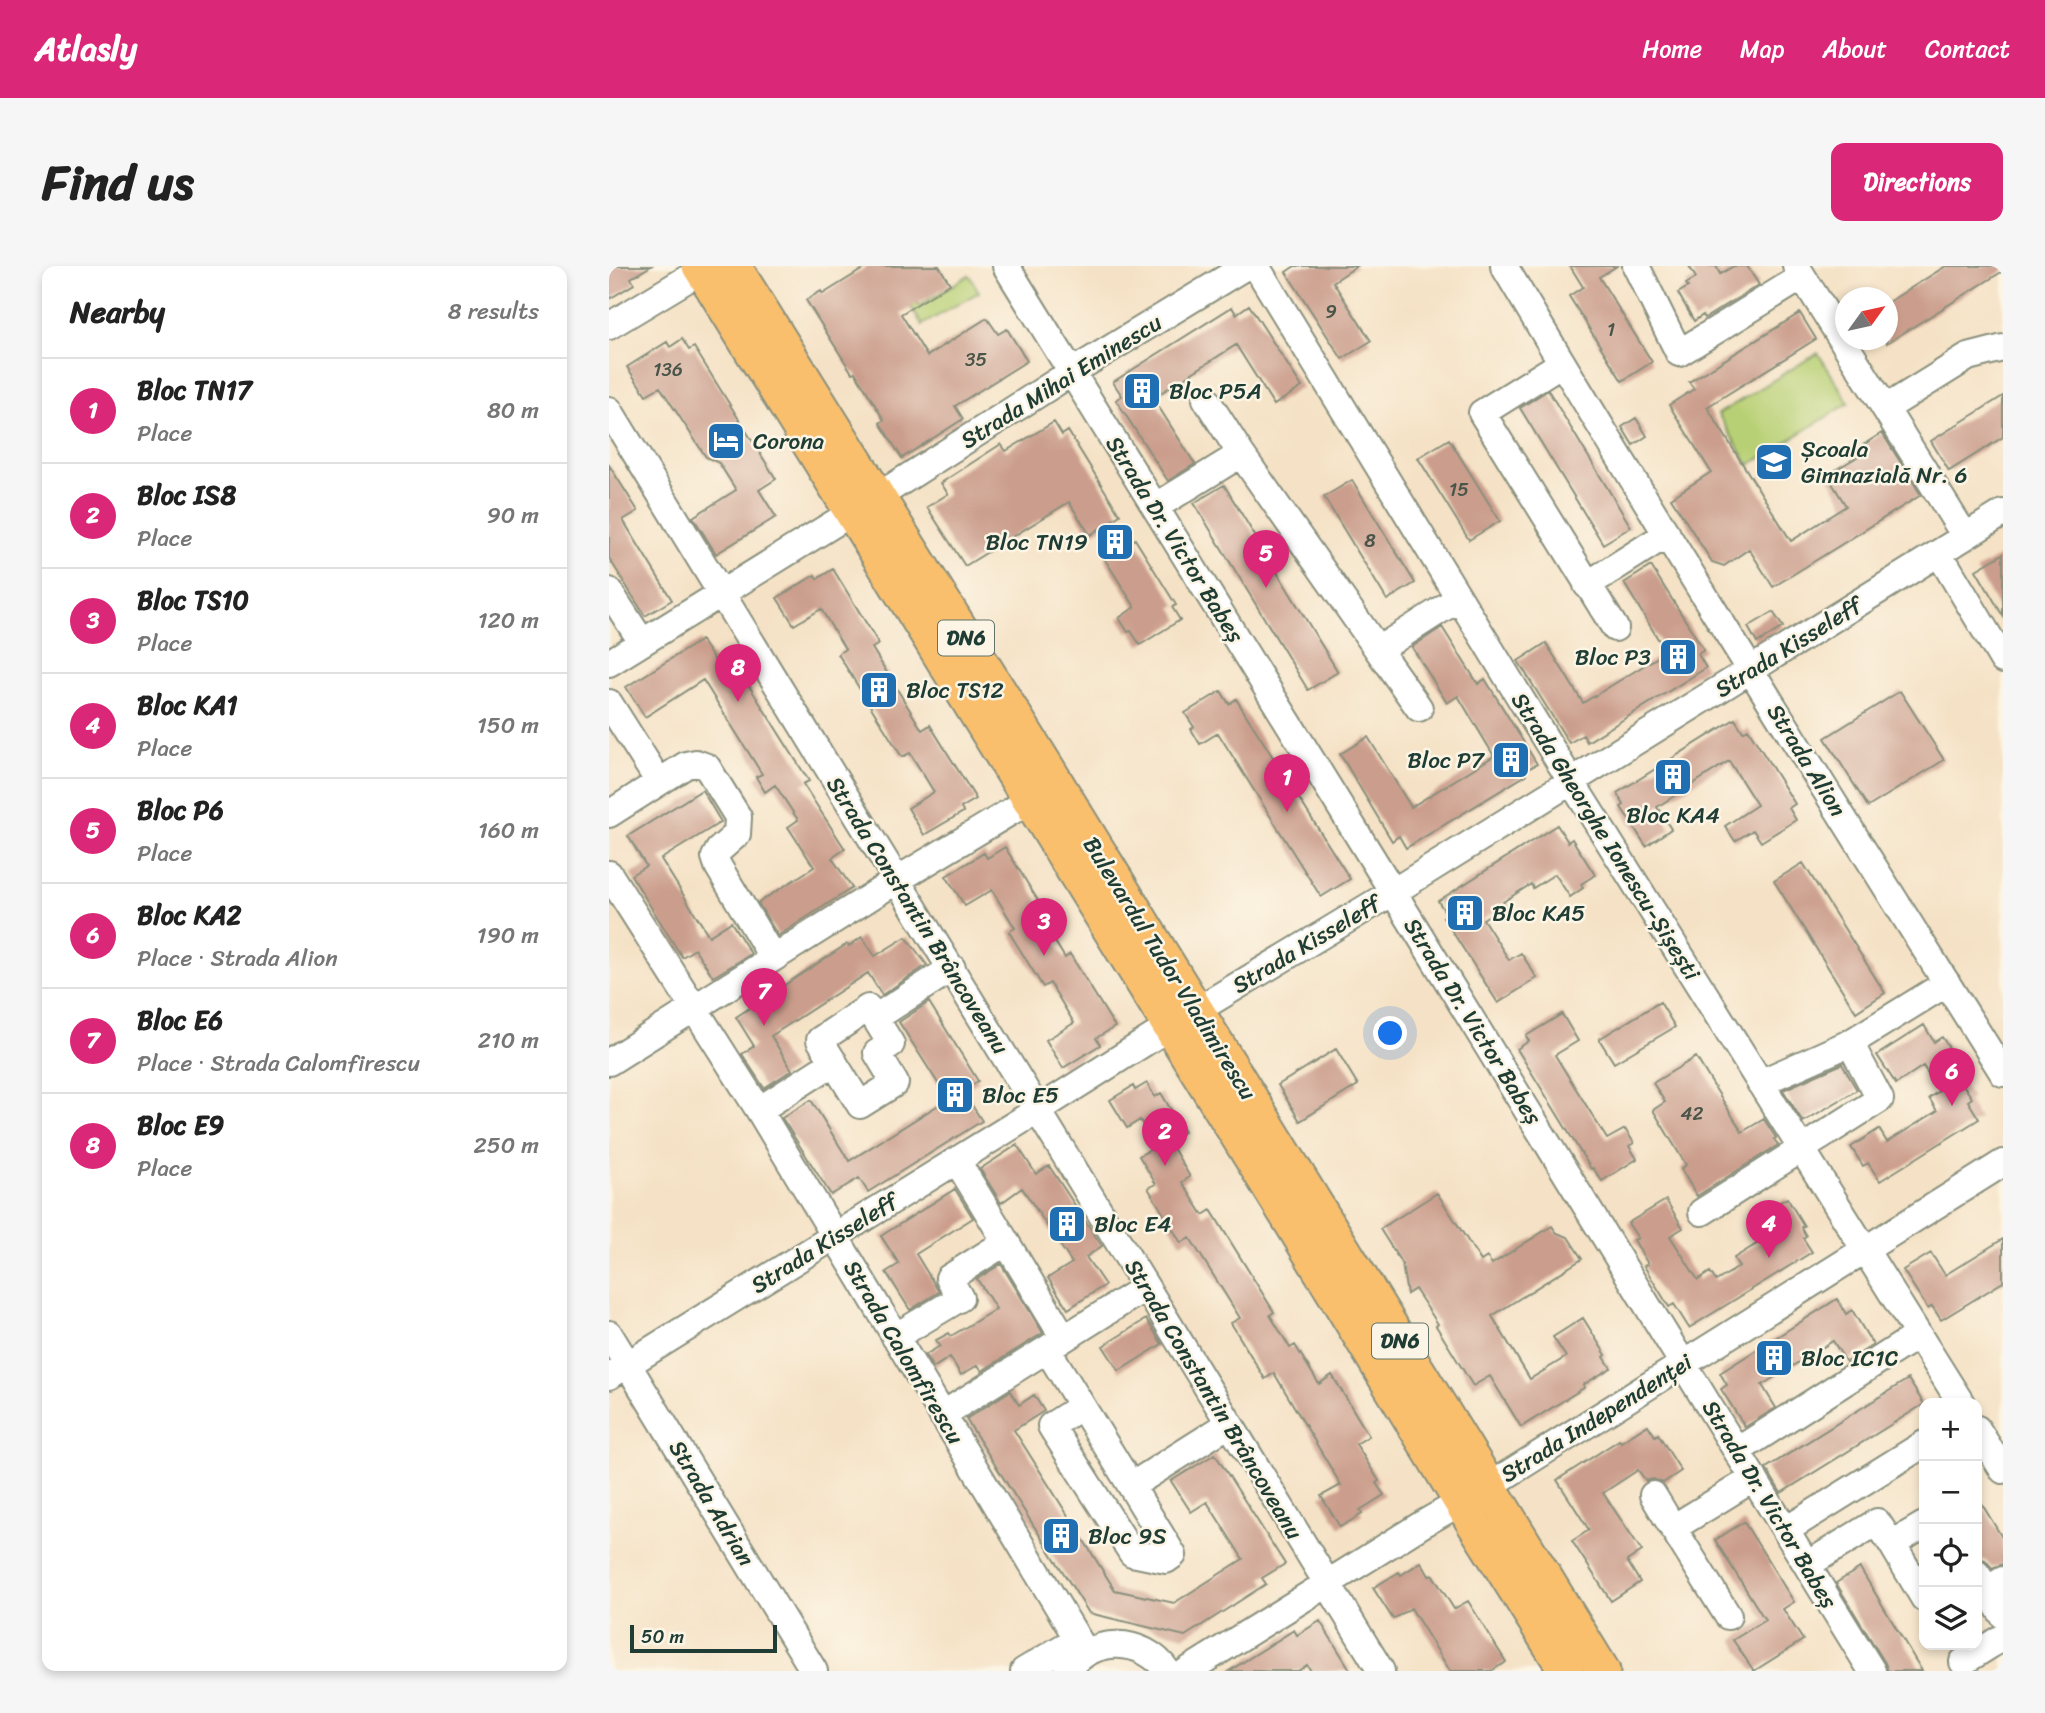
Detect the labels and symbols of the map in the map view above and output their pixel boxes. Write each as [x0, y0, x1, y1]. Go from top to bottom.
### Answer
north arrow [1835, 287, 1898, 350]
house number: 9 [1325, 295, 1337, 328]
street label: Strada Mihai Eminescu [952, 302, 1171, 460]
house number: 1 [1607, 313, 1615, 346]
house number: 35 [965, 343, 987, 376]
house number: 136 [653, 353, 683, 386]
building icon: Bloc P5A [1121, 370, 1163, 412]
place label: Bloc P5A [1169, 371, 1262, 412]
hotel icon: Corona [705, 420, 747, 462]
place label: Corona [753, 421, 825, 462]
street label: Strada Dr. Victor Babeș [1094, 427, 1255, 651]
place label: Școala Gimnazială Nr. 6 [1801, 429, 1968, 496]
school or university icon: Școala Gimnazială Nr. 6 [1753, 441, 1795, 483]
house number: 15 [1449, 473, 1469, 506]
building icon: Bloc TN19 [1094, 521, 1136, 563]
place label: Bloc TN19 [985, 522, 1088, 563]
house number: 8 [1364, 524, 1376, 557]
pin: 5 [1243, 530, 1289, 588]
street label: Strada Kisseleff [1707, 584, 1873, 709]
road number: DN6 [938, 620, 994, 656]
building icon: Bloc P3 [1657, 636, 1699, 678]
place label: Bloc P3 [1575, 637, 1651, 678]
pin: 8 [715, 644, 761, 702]
building icon: Bloc TS12 [858, 669, 900, 711]
place label: Bloc TS12 [906, 670, 1004, 711]
street label: Strada Gheorghe Ionescu-Șișești [1500, 684, 1712, 989]
street label: Strada Alion [1755, 695, 1858, 825]
building icon: Bloc P7 [1490, 739, 1532, 781]
place label: Bloc P7 [1407, 740, 1486, 781]
pin: 1 [1264, 754, 1310, 812]
building icon: Bloc KA4 [1652, 756, 1694, 798]
street label: Strada Constantin Brâncoveanu [815, 768, 1021, 1063]
place label: Bloc KA4 [1626, 795, 1720, 836]
street label: Bulevardul Tudor Vladimirescu [1071, 828, 1268, 1109]
street label: Strada Kisseleff [1224, 882, 1392, 1005]
building icon: Bloc KA5 [1444, 892, 1486, 934]
place label: Bloc KA5 [1492, 893, 1585, 934]
pin: 3 [1021, 898, 1067, 956]
street label: Strada Dr. Victor Babeș [1392, 909, 1553, 1133]
pin: 7 [741, 968, 787, 1026]
your location [1373, 1016, 1407, 1050]
pin: 6 [1929, 1048, 1975, 1106]
building icon: Bloc E5 [934, 1074, 976, 1116]
place label: Bloc E5 [982, 1075, 1059, 1116]
house number: 42 [1681, 1097, 1703, 1130]
pin: 2 [1142, 1108, 1188, 1166]
street label: Strada Kisseleff [743, 1180, 909, 1305]
pin: 4 [1746, 1200, 1792, 1258]
building icon: Bloc E4 [1046, 1203, 1088, 1245]
place label: Bloc E4 [1094, 1204, 1171, 1245]
street label: Strada Constantin Brâncoveanu [1113, 1251, 1314, 1548]
street label: Strada Calomfirescu [832, 1252, 975, 1453]
road number: DN6 [1372, 1324, 1428, 1358]
building icon: Bloc IC1C [1753, 1337, 1795, 1379]
place label: Bloc IC1C [1801, 1338, 1899, 1379]
street label: Strada Independenței [1492, 1342, 1701, 1494]
street label: Strada Dr. Victor Babeș [1691, 1392, 1849, 1617]
street label: Strada Adrian [657, 1432, 766, 1575]
building icon: Bloc 9S [1040, 1515, 1082, 1557]
place label: Bloc 9S [1088, 1516, 1167, 1557]
scale bar [630, 1622, 777, 1654]

